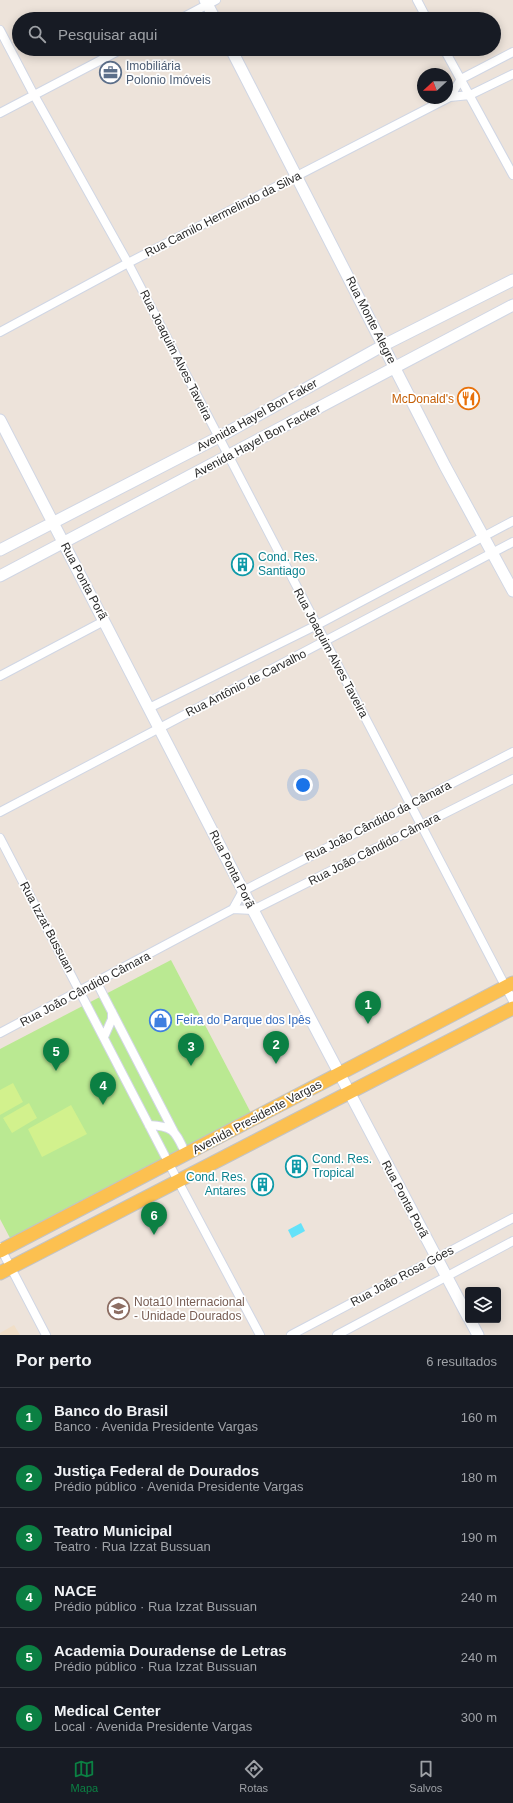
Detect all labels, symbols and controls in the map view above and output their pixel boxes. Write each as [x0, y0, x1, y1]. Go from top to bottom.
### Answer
search box [12, 12, 501, 56]
icon: search [26, 23, 48, 45]
text: Pesquisar aqui [58, 26, 157, 43]
place label: Imobiliária Polonio Imóveis [126, 59, 211, 87]
office icon: Imobiliária Polonio Imóveis [97, 60, 123, 86]
north arrow [417, 68, 453, 104]
street label: Rua Camilo Hermelindo da Silva [143, 168, 304, 260]
street label: Rua Monte Alegre [343, 274, 399, 366]
street label: Rua Joaquim Alves Taveira [137, 287, 215, 423]
street label: Avenida Hayel Bon Faker [194, 376, 320, 454]
restaurant icon: McDonald's [456, 386, 482, 412]
place label: McDonald's [392, 392, 454, 406]
street label: Avenida Hayel Bon Facker [191, 402, 323, 480]
street label: Rua Ponta Porã [58, 540, 110, 622]
place label: Cond. Res. Santiago [258, 550, 318, 578]
building icon: Cond. Res. Santiago [230, 551, 256, 577]
street label: Rua Joaquim Alves Taveira [291, 586, 371, 720]
street label: Rua Antônio de Carvalho [183, 646, 309, 720]
your location [293, 775, 313, 795]
street label: Rua João Cândido da Câmara [303, 778, 454, 864]
street label: Rua João Cândido Câmara [306, 810, 442, 888]
street label: Rua Ponta Porã [206, 828, 258, 911]
street label: Rua Izzat Bussuan [17, 879, 77, 975]
street label: Rua João Cândido Câmara [18, 949, 153, 1029]
pin: 1 [355, 991, 381, 1024]
shop icon: Feira do Parque dos Ipês [148, 1007, 174, 1033]
place label: Feira do Parque dos Ipês [176, 1013, 311, 1027]
pin: 2 [263, 1031, 289, 1064]
pin: 3 [178, 1033, 204, 1066]
pin: 5 [43, 1038, 69, 1071]
pin: 4 [90, 1072, 116, 1105]
street label: Avenida Presidente Vargas [190, 1077, 324, 1157]
place label: Cond. Res. Tropical [312, 1152, 372, 1180]
building icon: Cond. Res. Tropical [283, 1153, 309, 1179]
street label: Rua Ponta Porã [379, 1158, 431, 1240]
place label: Cond. Res. Antares [186, 1170, 246, 1198]
building icon: Cond. Res. Antares [249, 1171, 275, 1197]
pin: 6 [141, 1202, 167, 1235]
street label: Rua João Rosa Góes [348, 1243, 456, 1309]
map controls [465, 1287, 501, 1323]
button: layers [465, 1287, 501, 1323]
place label: Nota10 Internacional - Unidade Dourados [134, 1295, 245, 1323]
school or university icon: Nota10 Internacional - Unidade Dourados [105, 1296, 131, 1322]
text: Por perto [16, 1351, 92, 1370]
text: 6 resultados [426, 1354, 497, 1369]
text: Banco do Brasil [54, 1402, 168, 1419]
text: 1 [25, 1410, 33, 1425]
text: 160 m [461, 1410, 497, 1425]
text: Banco · Avenida Presidente Vargas [54, 1419, 258, 1434]
text: Justiça Federal de Dourados [54, 1462, 259, 1479]
text: 2 [25, 1470, 33, 1485]
text: 180 m [461, 1470, 497, 1485]
text: Prédio público · Avenida Presidente Vargas [54, 1479, 304, 1494]
text: Teatro Municipal [54, 1522, 172, 1539]
text: 3 [25, 1530, 33, 1545]
text: 190 m [461, 1530, 497, 1545]
text: Teatro · Rua Izzat Bussuan [54, 1539, 211, 1554]
text: NACE [54, 1582, 97, 1599]
text: 4 [25, 1590, 33, 1605]
text: 240 m [461, 1590, 497, 1605]
text: Prédio público · Rua Izzat Bussuan [54, 1599, 257, 1614]
text: Academia Douradense de Letras [54, 1642, 287, 1659]
text: 5 [25, 1650, 33, 1665]
text: 240 m [461, 1650, 497, 1665]
text: Prédio público · Rua Izzat Bussuan [54, 1659, 257, 1674]
text: Medical Center [54, 1702, 161, 1719]
text: 6 [25, 1710, 33, 1725]
text: 300 m [461, 1710, 497, 1725]
text: Local · Avenida Presidente Vargas [54, 1719, 252, 1734]
tab: Mapa [71, 1758, 98, 1794]
tab: Rotas [239, 1758, 268, 1794]
tab: Salvos [409, 1758, 442, 1794]

